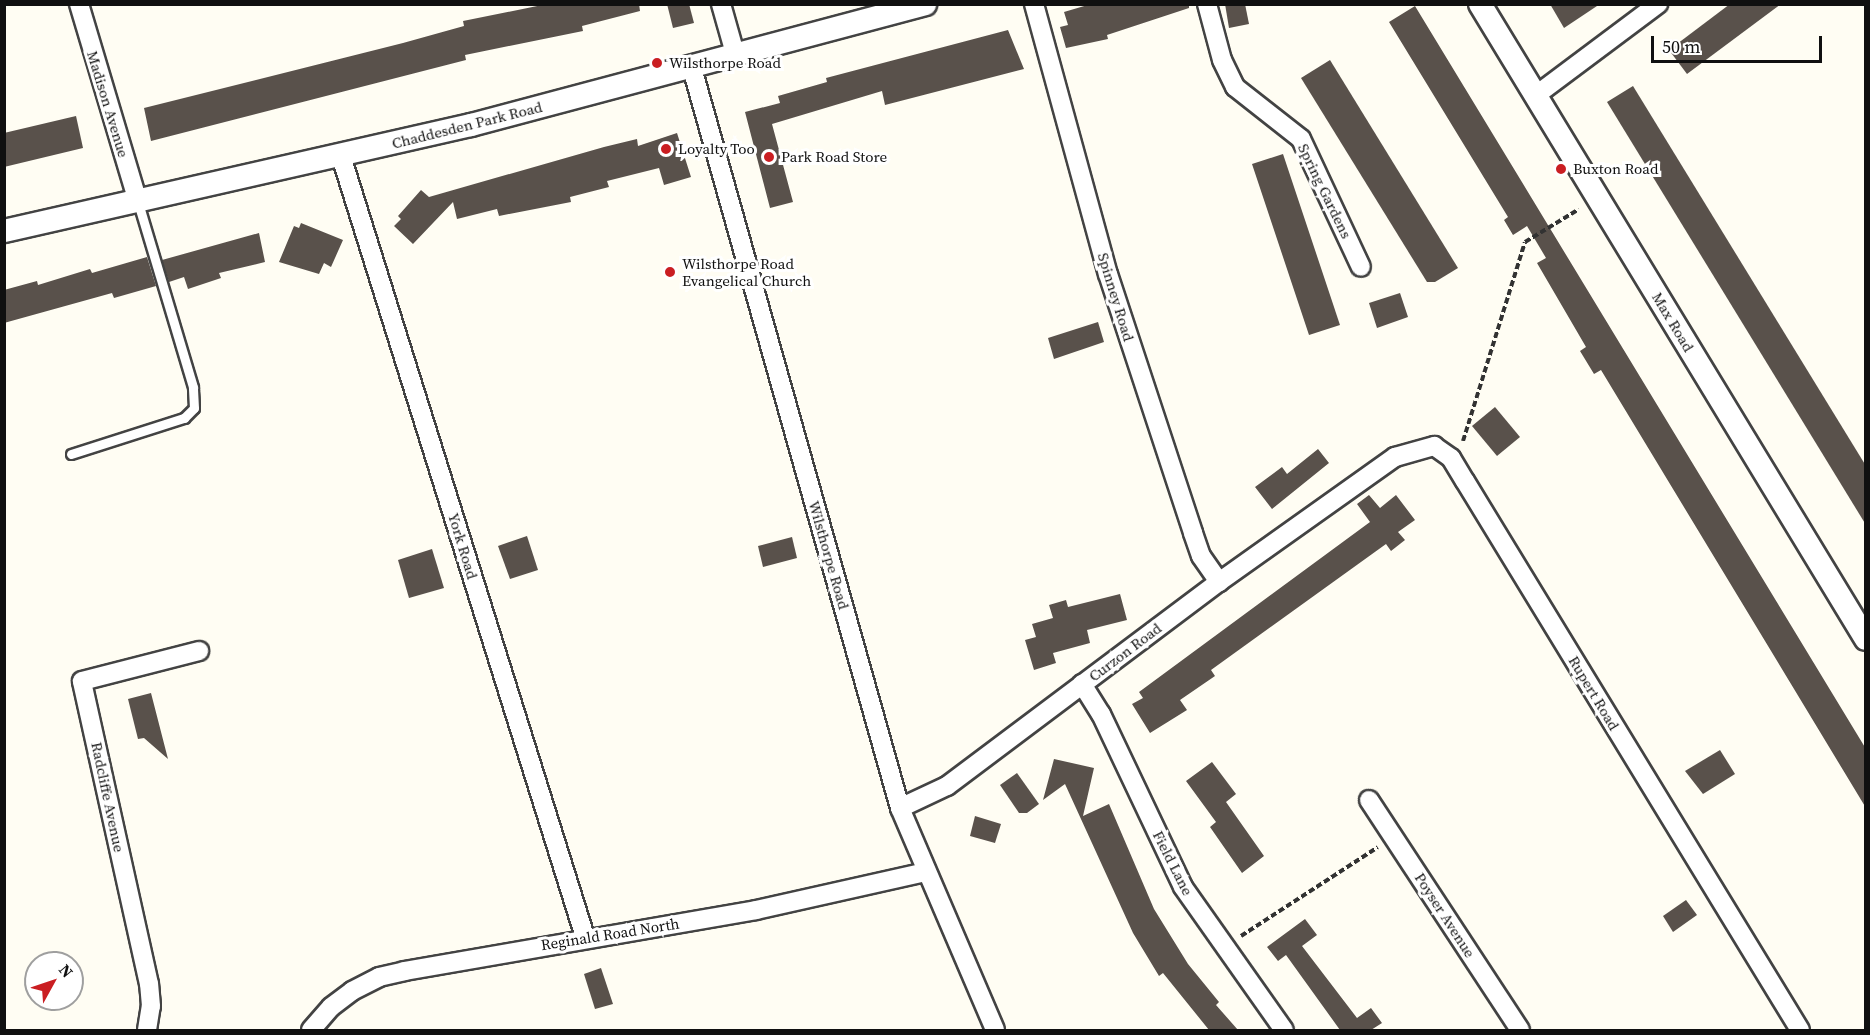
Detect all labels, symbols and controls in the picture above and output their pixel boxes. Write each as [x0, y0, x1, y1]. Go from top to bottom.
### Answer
scale bar [1654, 24, 1825, 62]
text: 50 m [1662, 34, 1700, 59]
street label: Madison Avenue [83, 49, 133, 159]
place label: Wilsthorpe Road [669, 54, 781, 72]
marker: Wilsthorpe Road [650, 56, 664, 70]
street label: Chaddesden Park Road [390, 98, 544, 152]
place label: Loyalty Too [678, 140, 755, 158]
street label: Spring Gardens [1294, 141, 1356, 241]
marker: Loyalty Too [659, 142, 673, 156]
place label: Park Road Store [781, 148, 887, 166]
marker: Park Road Store [762, 150, 776, 164]
place label: Buxton Road [1573, 160, 1658, 178]
marker: Buxton Road [1554, 162, 1568, 176]
street label: Spinney Road [1094, 251, 1138, 343]
place label: Wilsthorpe Road Evangelical Church [682, 254, 811, 289]
marker: Wilsthorpe Road Evangelical Church [663, 265, 677, 279]
street label: Max Road [1648, 289, 1698, 355]
street label: Wilsthorpe Road [805, 499, 853, 611]
street label: York Road [444, 511, 482, 581]
street label: Curzon Road [1085, 619, 1165, 685]
street label: Rupert Road [1565, 653, 1623, 733]
street label: Radcliffe Avenue [88, 740, 128, 854]
street label: Field Lane [1149, 828, 1197, 898]
street label: Poyser Avenue [1411, 869, 1479, 961]
street label: Reginald Road North [540, 914, 680, 954]
north arrow [24, 951, 84, 1011]
text: N [54, 959, 78, 982]

